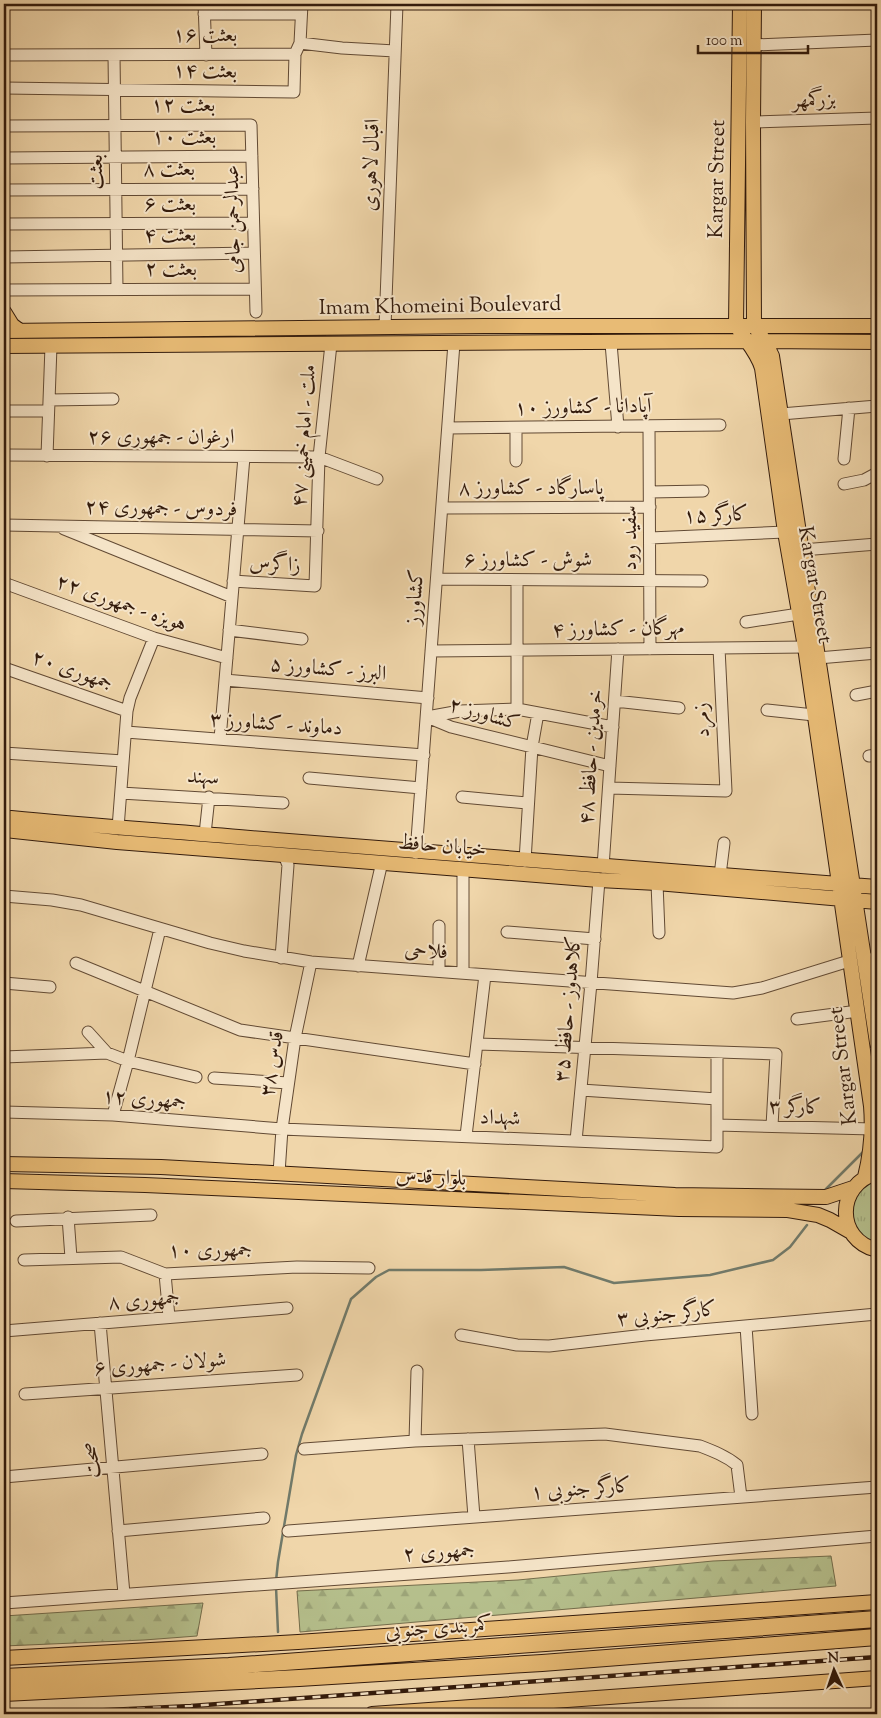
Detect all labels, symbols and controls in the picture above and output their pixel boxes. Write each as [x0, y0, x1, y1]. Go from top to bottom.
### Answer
street label: بعثت ۱۶ [173, 21, 237, 51]
scale bar [698, 22, 808, 54]
text: 100 m [706, 31, 743, 52]
street label: بعثت ۱۴ [173, 56, 237, 88]
street label: بزرگمهر [790, 84, 837, 117]
street label: بعثت ۱۲ [151, 91, 215, 121]
street label: اقبال لاهوری [355, 118, 389, 212]
street label: Kargar Street [702, 119, 734, 239]
street label: بعثت ۱۰ [152, 123, 216, 153]
street label: بعثت [82, 154, 112, 190]
street label: بعثت ۸ [143, 155, 195, 185]
street label: عبدالرحمن جامی [218, 164, 250, 274]
street label: بعثت ۶ [144, 190, 196, 220]
street label: بعثت ۴ [144, 221, 196, 251]
street label: بعثت ۲ [145, 255, 197, 285]
street label: Imam Khomeini Boulevard [319, 290, 562, 324]
street label: ملت - امام خمینی ۴۷ [285, 364, 326, 509]
street label: آپادانا - کشاورز ۱۰ [514, 392, 654, 424]
street label: ارغوان - جمهوری ۲۶ [87, 423, 235, 453]
street label: پاسارگاد - کشاورز ۸ [458, 474, 605, 504]
street label: فردوس - جمهوری ۲۴ [85, 493, 237, 525]
street label: کارگر ۱۵ [683, 499, 749, 532]
street label: سفید رود [616, 505, 646, 571]
street label: Kargar Street [789, 524, 839, 646]
street label: شوش - کشاورز ۶ [464, 546, 592, 576]
street label: زاگرس [249, 548, 302, 581]
street label: هویزه - جمهوری ۲۲ [52, 568, 190, 640]
street label: کشاورز [399, 568, 433, 628]
street label: مهرگان - کشاورز ۴ [552, 614, 684, 646]
street label: جمهوری ۲۰ [27, 643, 117, 699]
street label: البرز - کشاورز ۵ [269, 650, 387, 690]
street label: خرمدین - حافظ ۴۸ [572, 688, 612, 826]
street label: کشاورز ۲ [445, 691, 523, 739]
street label: زمرد [687, 702, 719, 738]
street label: دماوند - کشاورز ۳ [209, 705, 343, 745]
street label: سهند [186, 762, 220, 794]
street label: خیابان حافظ [397, 828, 487, 866]
street label: کلاهدوز - حافظ ۳۵ [548, 934, 590, 1084]
street label: فلاحی [403, 936, 449, 968]
street label: Kargar Street [822, 1005, 866, 1127]
street label: قدس ۳۸ [253, 1029, 293, 1099]
street label: جمهوری ۱۲ [101, 1082, 187, 1118]
street label: کارگر ۳ [768, 1092, 822, 1123]
street label: شهداد [479, 1103, 521, 1135]
street label: بلوار قدس [395, 1161, 467, 1195]
street label: جمهوری ۱۰ [168, 1235, 252, 1267]
street label: جمهوری ۸ [107, 1283, 181, 1319]
street label: کارگر جنوبی ۳ [615, 1294, 719, 1335]
street label: شولان - جمهوری ۶ [93, 1345, 227, 1385]
street label: صحت [76, 1440, 110, 1480]
street label: کارگر جنوبی ۱ [530, 1471, 632, 1508]
street label: جمهوری ۲ [402, 1536, 476, 1570]
street label: کمربندی جنوبی [384, 1610, 494, 1648]
north arrow [808, 1646, 858, 1696]
text: N [827, 1649, 840, 1669]

